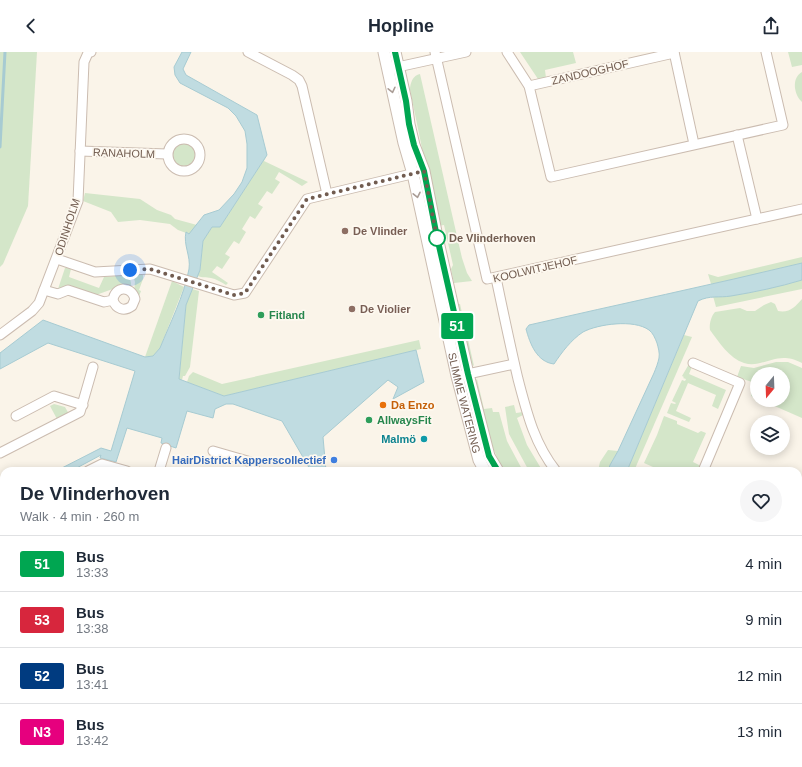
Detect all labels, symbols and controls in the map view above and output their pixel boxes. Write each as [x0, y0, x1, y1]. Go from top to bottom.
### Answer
icon: back [20, 15, 42, 37]
icon: share [760, 15, 782, 37]
text: Hopline [368, 16, 434, 36]
street label: ZANDOOGHOF [550, 57, 630, 87]
one-way arrow [388, 87, 396, 93]
street label: RANAHOLM [93, 146, 155, 160]
one-way arrow [413, 192, 421, 198]
street label: ODINHOLM [52, 197, 82, 257]
place label: De Vlinder [353, 225, 408, 237]
marker: De Vlinder [340, 226, 350, 236]
marker: De Vlinderhoven [428, 229, 446, 247]
place label: De Vlinderhoven [449, 232, 536, 244]
street label: KOOLWITJEHOF [492, 253, 579, 285]
your location [120, 260, 140, 280]
place label: De Violier [360, 303, 411, 315]
marker: De Violier [347, 304, 357, 314]
place label: Fitland [269, 309, 305, 321]
marker: Fitland [256, 310, 266, 320]
line badge: 51 [439, 313, 475, 339]
text: 51 [449, 318, 465, 334]
street label: SLIMME WATERING [446, 351, 483, 454]
north arrow [750, 367, 790, 407]
map controls [750, 367, 790, 455]
place label: Da Enzo [391, 399, 435, 411]
marker: Da Enzo [378, 400, 388, 410]
place label: AllwaysFit [377, 414, 432, 426]
marker: AllwaysFit [364, 415, 374, 425]
button: layers [750, 415, 790, 455]
place label: Malmö [381, 433, 416, 445]
marker: Malmö [419, 434, 429, 444]
place label: HairDistrict Kapperscollectief [172, 454, 326, 466]
marker: HairDistrict Kapperscollectief [329, 455, 339, 465]
button: heart [740, 480, 782, 522]
text: De Vlinderhoven [20, 483, 170, 504]
text: Walk · 4 min · 260 m [20, 509, 139, 524]
text: Bus [76, 548, 104, 565]
text: 4 min [745, 555, 782, 572]
text: 51 [34, 556, 50, 572]
text: 13:33 [76, 565, 109, 580]
text: Bus [76, 604, 104, 621]
text: 9 min [745, 611, 782, 628]
text: 53 [34, 612, 50, 628]
text: 13:38 [76, 621, 109, 636]
text: Bus [76, 660, 104, 677]
text: 12 min [737, 667, 782, 684]
text: 52 [34, 668, 50, 684]
text: 13:41 [76, 677, 109, 692]
text: Bus [76, 716, 104, 733]
text: 13 min [737, 723, 782, 740]
text: N3 [33, 724, 51, 740]
text: 13:42 [76, 733, 109, 748]

